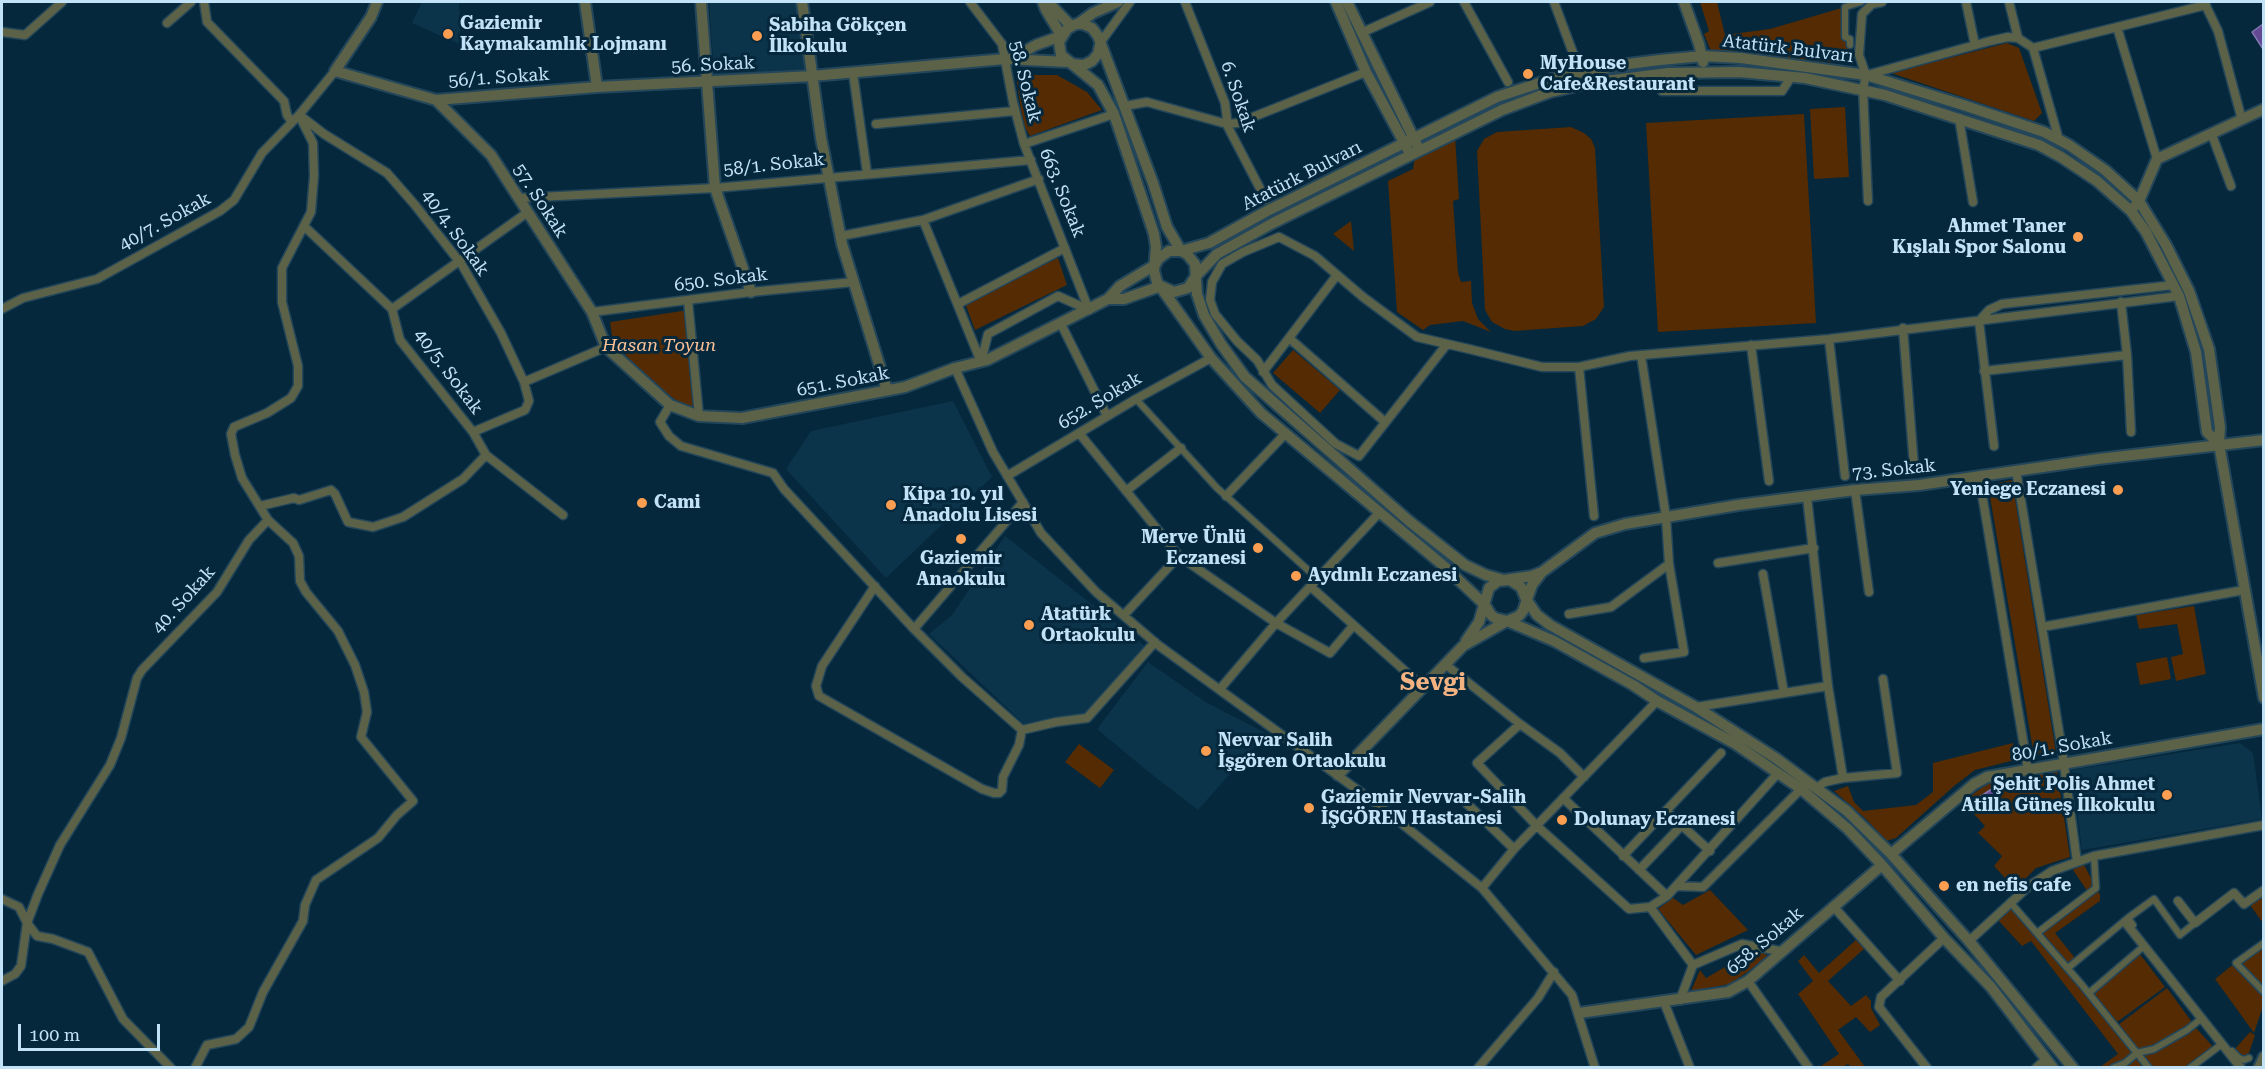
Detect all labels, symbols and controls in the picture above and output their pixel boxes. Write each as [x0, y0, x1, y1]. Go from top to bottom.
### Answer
place label: Gaziemir Kaymakamlık Lojmanı [460, 13, 667, 56]
place label: Sabiha Gökçen İlkokulu [769, 15, 907, 57]
marker: Gaziemir Kaymakamlık Lojmanı [441, 27, 455, 41]
marker: Sabiha Gökçen İlkokulu [750, 29, 764, 43]
street label: Atatürk Bulvarı [1721, 30, 1855, 68]
street label: 58. Sokak [1004, 39, 1046, 125]
street label: 56. Sokak [671, 52, 755, 78]
place label: MyHouse Cafe&Restaurant [1540, 53, 1695, 96]
street label: 6. Sokak [1216, 59, 1260, 135]
street label: 56/1. Sokak [448, 64, 550, 92]
marker: MyHouse Cafe&Restaurant [1521, 67, 1535, 81]
street label: Atatürk Bulvarı [1239, 137, 1365, 215]
street label: 663. Sokak [1034, 145, 1090, 241]
street label: 58/1. Sokak [722, 149, 826, 181]
street label: 57. Sokak [508, 160, 572, 242]
street label: 40/4. Sokak [416, 186, 494, 280]
street label: 40/7. Sokak [115, 188, 215, 256]
place label: Ahmet Taner Kışlalı Spor Salonu [1892, 216, 2066, 258]
marker: Ahmet Taner Kışlalı Spor Salonu [2071, 230, 2085, 244]
street label: 650. Sokak [673, 264, 769, 296]
street label: 40/5. Sokak [409, 325, 487, 419]
park label: Hasan Toyun [602, 335, 716, 357]
street label: 651. Sokak [795, 362, 891, 402]
street label: 652. Sokak [1054, 368, 1146, 434]
street label: 73. Sokak [1851, 455, 1937, 485]
place label: Yeniege Eczanesi [1950, 479, 2106, 501]
marker: Yeniege Eczanesi [2111, 483, 2125, 497]
place label: Kipa 10. yıl Anadolu Lisesi [903, 484, 1037, 526]
place label: Cami [654, 492, 701, 514]
marker: Cami [635, 496, 649, 510]
marker: Kipa 10. yıl Anadolu Lisesi [884, 498, 898, 512]
place label: Merve Ünlü Eczanesi [1141, 527, 1246, 570]
marker: Gaziemir Anaokulu [954, 532, 968, 546]
marker: Merve Ünlü Eczanesi [1251, 541, 1265, 555]
place label: Gaziemir Anaokulu [917, 548, 1005, 590]
street label: 40. Sokak [148, 562, 220, 638]
place label: Aydınlı Eczanesi [1308, 565, 1457, 587]
marker: Aydınlı Eczanesi [1289, 569, 1303, 583]
place label: Atatürk Ortaokulu [1041, 604, 1135, 646]
marker: Atatürk Ortaokulu [1022, 618, 1036, 632]
district label: Sevgi [1400, 669, 1466, 697]
street label: 80/1. Sokak [2010, 728, 2114, 766]
place label: Nevvar Salih İşgören Ortaokulu [1218, 730, 1386, 772]
marker: Nevvar Salih İşgören Ortaokulu [1199, 744, 1213, 758]
place label: Şehit Polis Ahmet Atilla Güneş İlkokulu [1962, 774, 2155, 816]
place label: Gaziemir Nevvar-Salih İŞGÖREN Hastanesi [1321, 787, 1526, 830]
marker: Şehit Polis Ahmet Atilla Güneş İlkokulu [2160, 788, 2174, 802]
marker: Gaziemir Nevvar-Salih İŞGÖREN Hastanesi [1302, 801, 1316, 815]
place label: Dolunay Eczanesi [1574, 809, 1736, 831]
marker: Dolunay Eczanesi [1555, 813, 1569, 827]
place label: en nefis cafe [1956, 875, 2071, 897]
marker: en nefis cafe [1937, 879, 1951, 893]
street label: 658. Sokak [1722, 903, 1808, 979]
scale bar [21, 1012, 164, 1050]
text: 100 m [29, 1024, 80, 1045]

